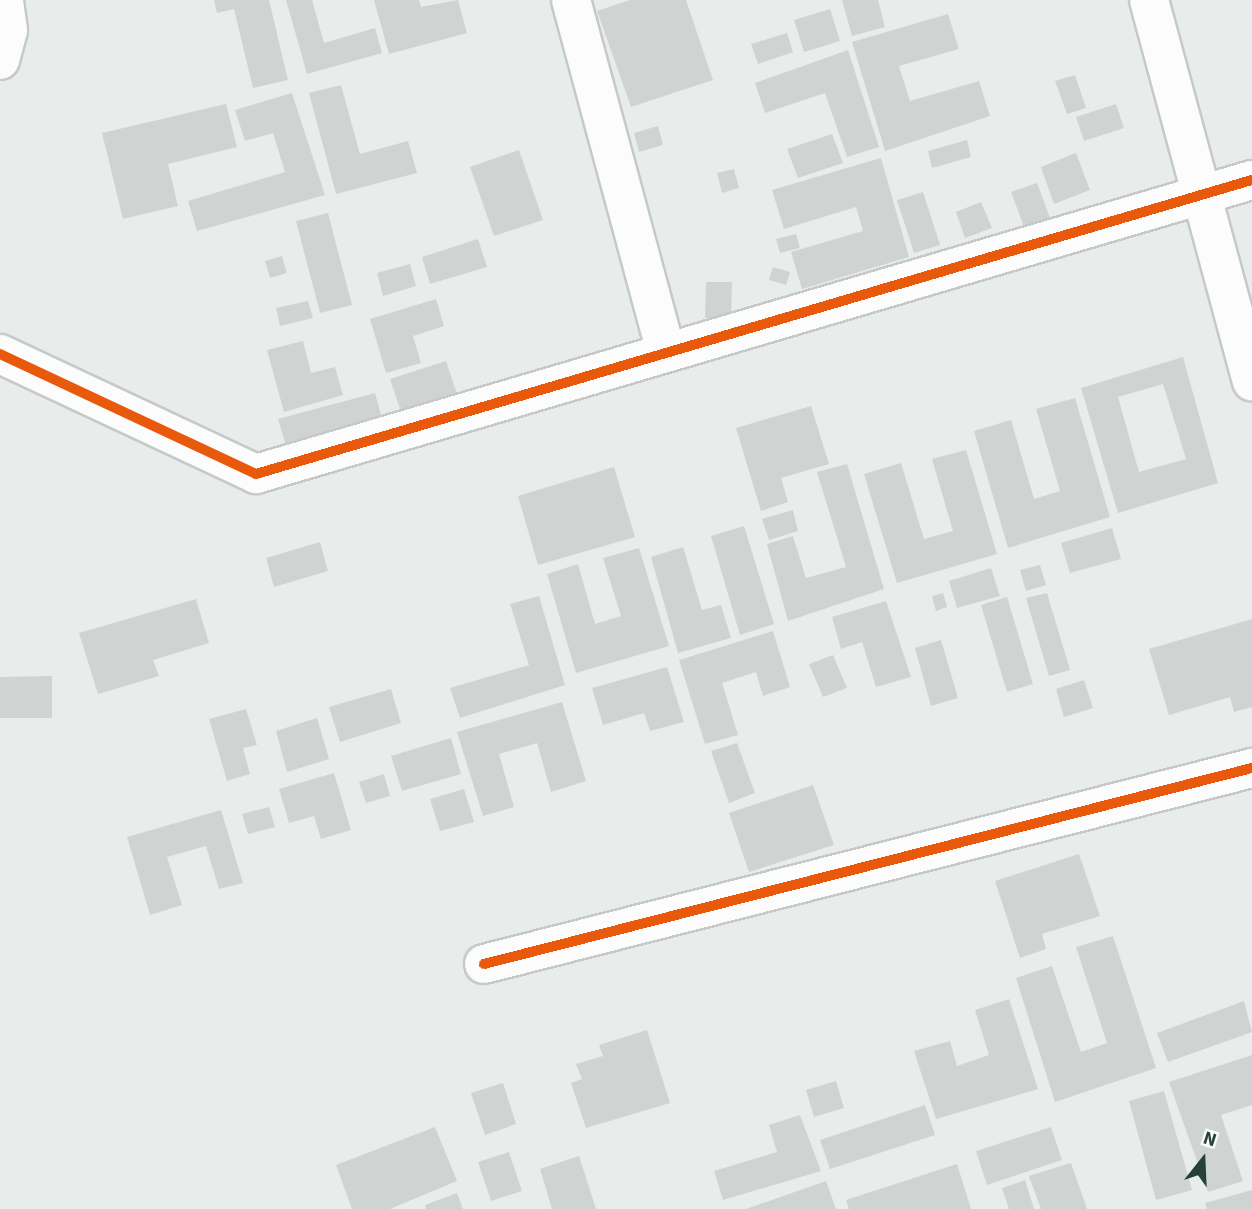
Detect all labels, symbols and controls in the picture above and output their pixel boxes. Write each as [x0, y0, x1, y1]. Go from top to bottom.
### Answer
north arrow [1168, 1125, 1238, 1195]
text: N [1199, 1125, 1220, 1154]

